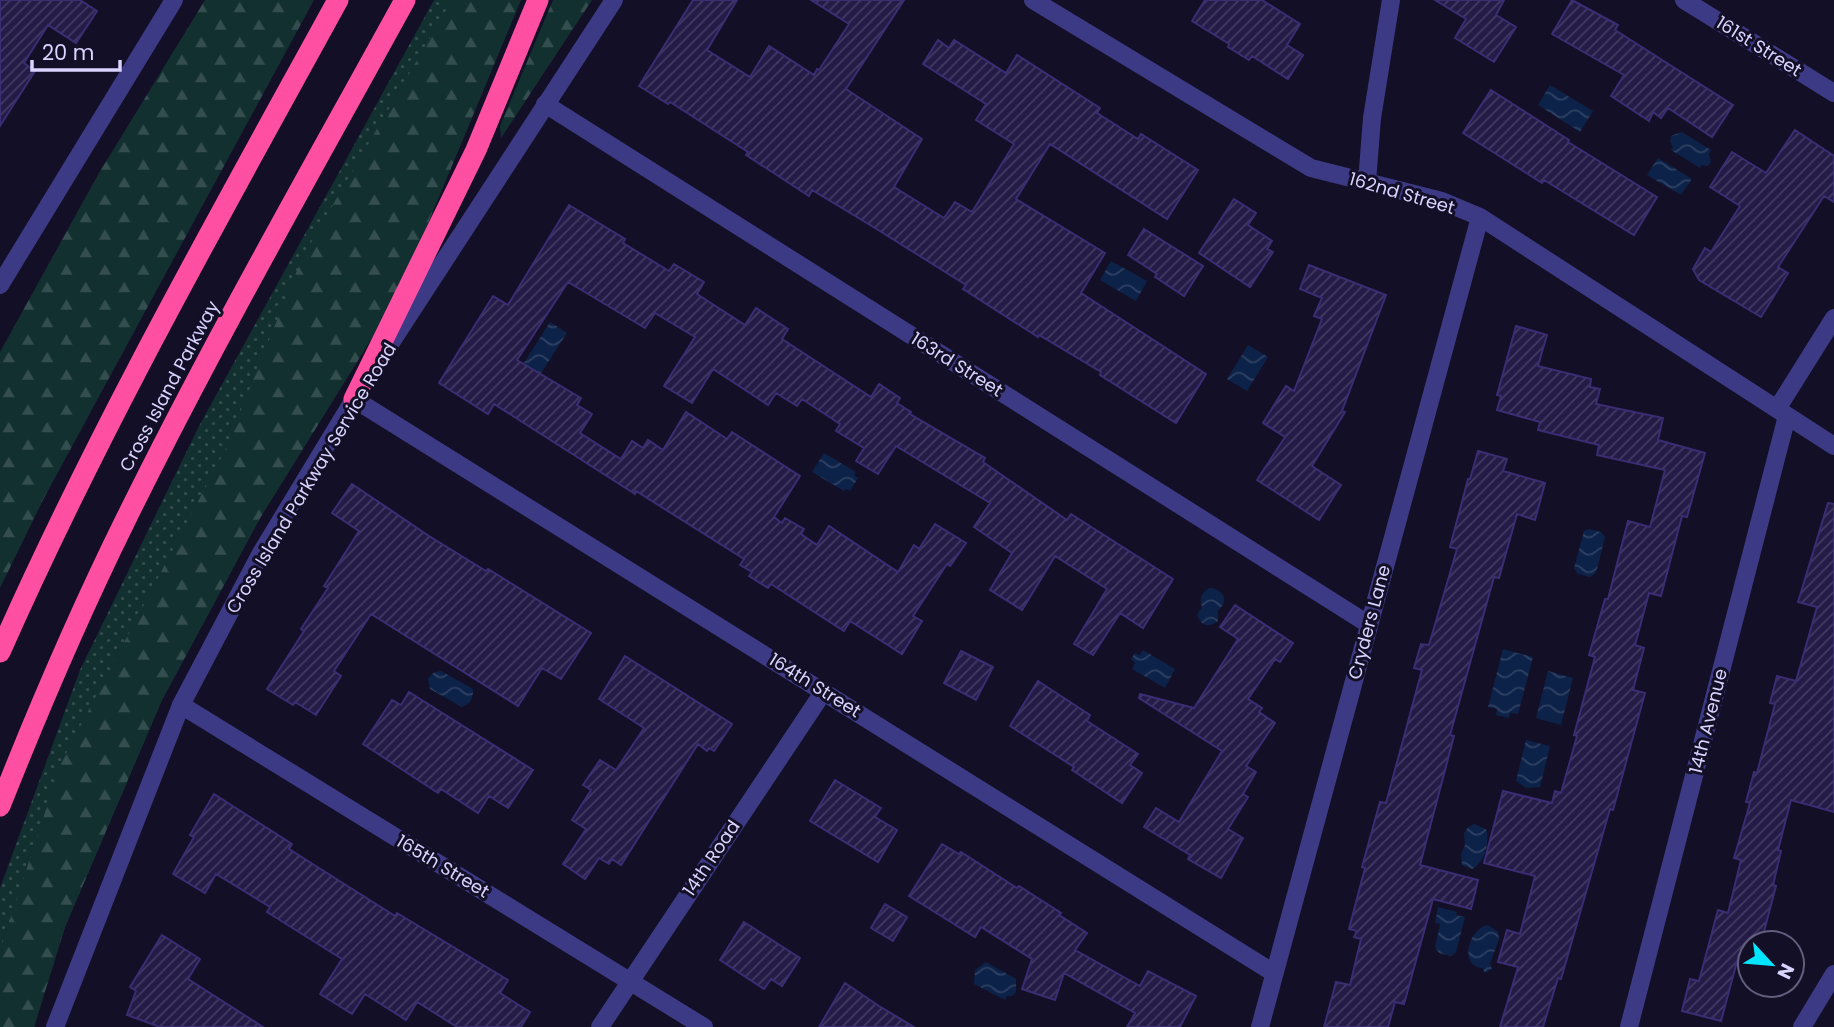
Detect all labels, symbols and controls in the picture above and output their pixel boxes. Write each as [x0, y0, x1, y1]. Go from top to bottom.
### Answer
street label: 161st Street [1711, 10, 1807, 82]
scale bar [32, 28, 119, 72]
text: 20 m [42, 38, 95, 67]
street label: 162nd Street [1346, 166, 1458, 220]
street label: Cross Island Parkway [113, 296, 225, 476]
street label: 163rd Street [906, 326, 1008, 402]
street label: Cross Island Parkway Service Road [220, 338, 402, 618]
street label: Cryders Lane [1342, 562, 1396, 682]
street label: 164th Street [764, 647, 866, 723]
street label: 14th Avenue [1683, 666, 1733, 776]
street label: 14th Road [676, 815, 746, 901]
street label: 165th Street [392, 828, 494, 904]
north arrow [1736, 929, 1806, 999]
text: N [1771, 959, 1801, 984]

